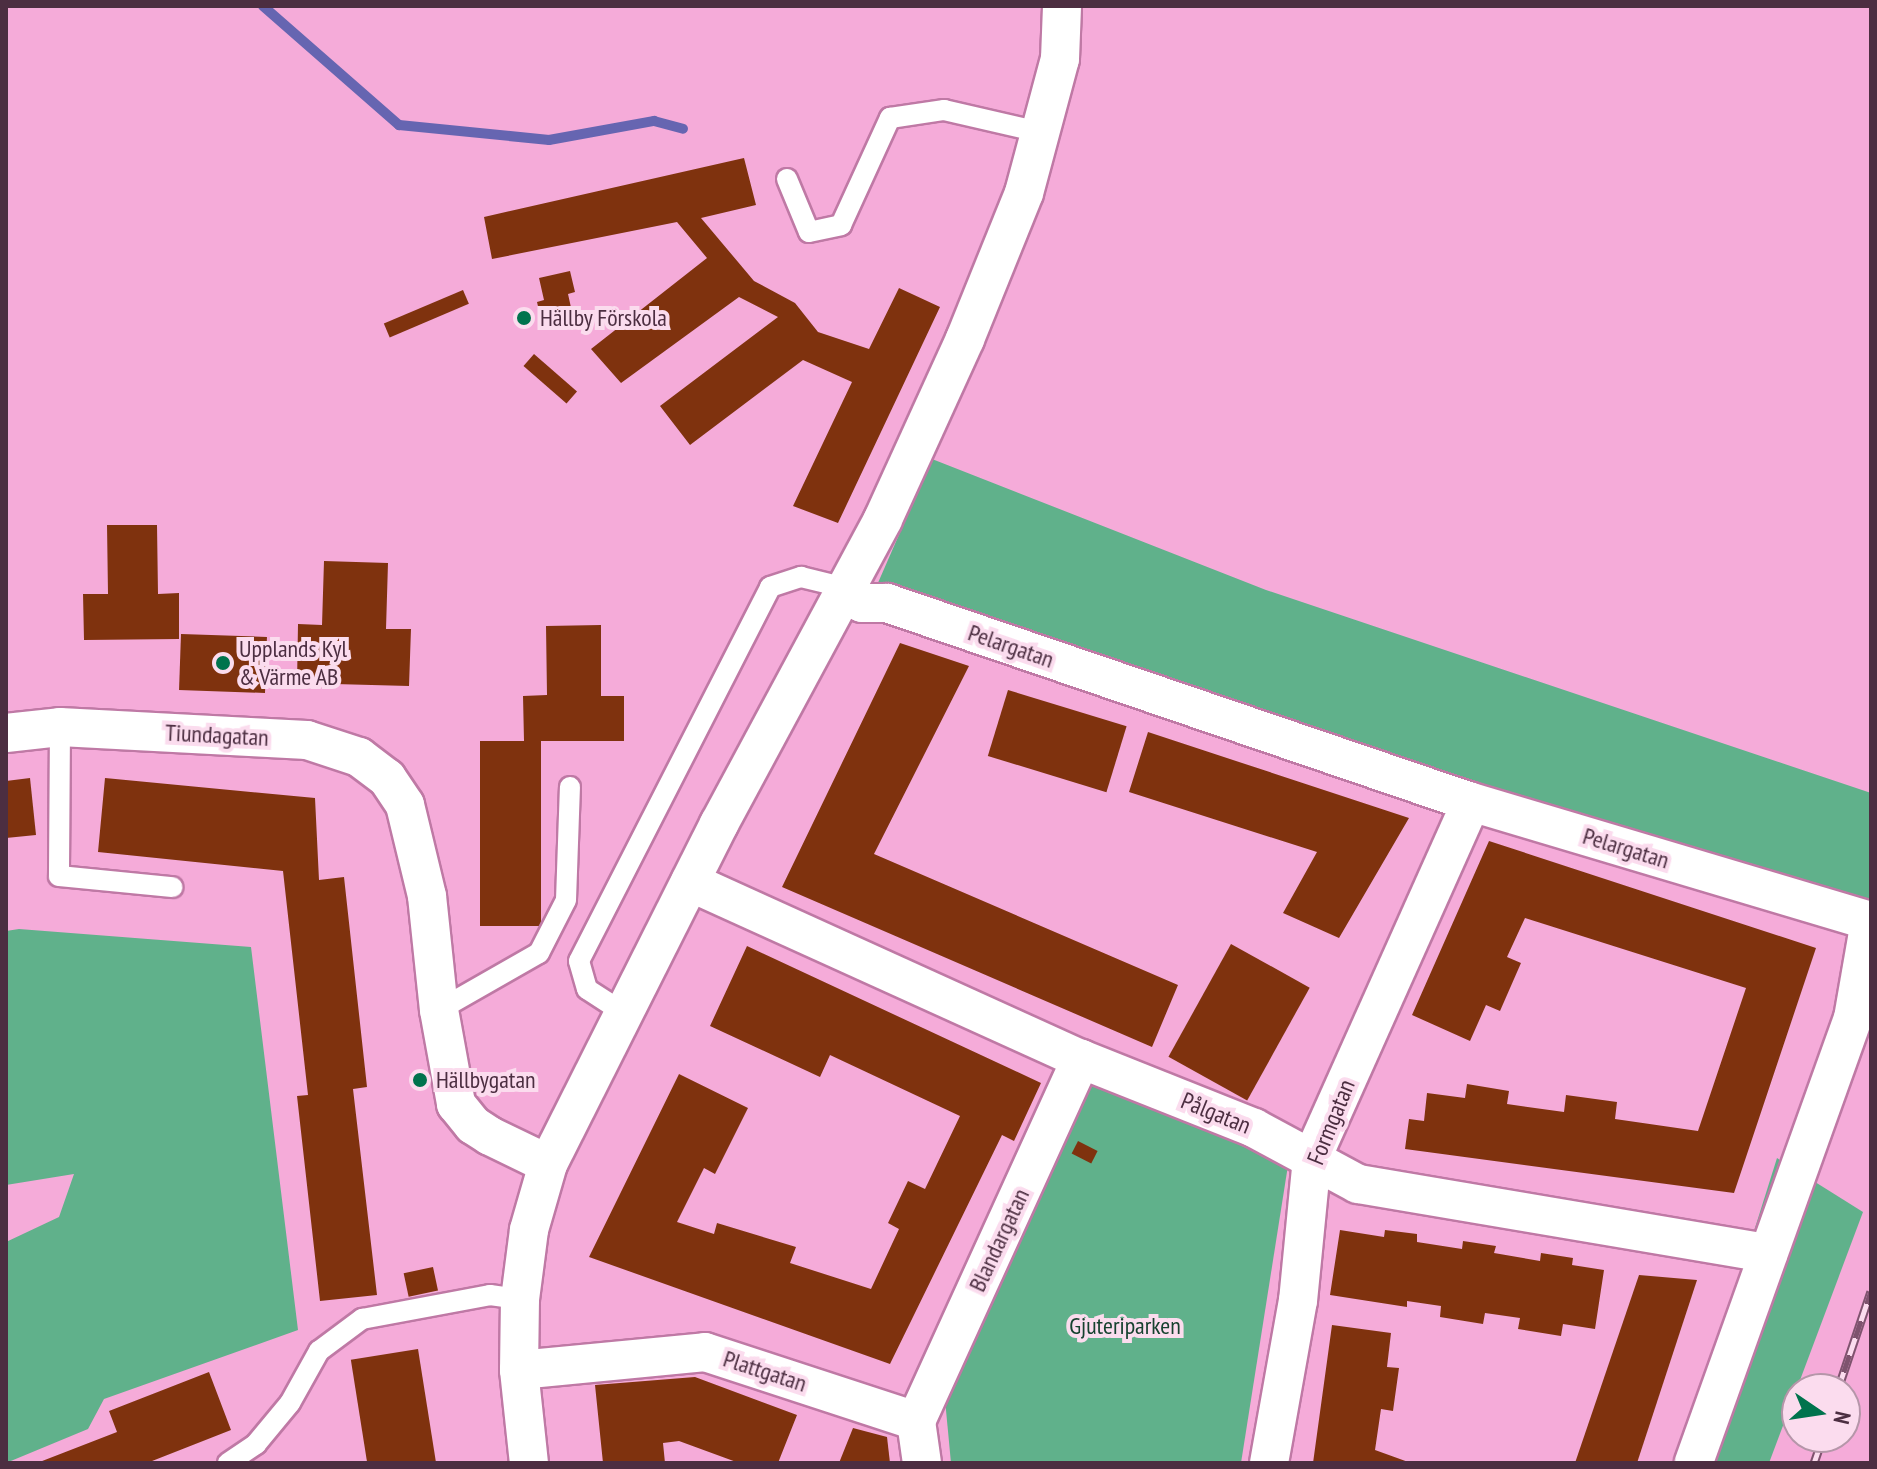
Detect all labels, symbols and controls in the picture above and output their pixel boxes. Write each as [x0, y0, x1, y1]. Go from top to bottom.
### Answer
place label: Hällby Förskola [540, 304, 668, 332]
marker: Hällby Förskola [515, 309, 533, 327]
street label: Pelargatan [964, 618, 1058, 674]
place label: Upplands Kyl & Värme AB [239, 635, 347, 691]
marker: Upplands Kyl & Värme AB [214, 654, 232, 672]
street label: Tiundagatan [165, 718, 269, 752]
street label: Pelargatan [1579, 821, 1673, 875]
place label: Hällbygatan [436, 1066, 536, 1094]
marker: Hällbygatan [411, 1071, 429, 1089]
street label: Formgatan [1301, 1075, 1361, 1169]
street label: Pålgatan [1177, 1086, 1255, 1140]
street label: Blandargatan [963, 1184, 1035, 1296]
park label: Gjuteriparken [1069, 1312, 1181, 1340]
street label: Plattgatan [720, 1344, 810, 1398]
north arrow [1781, 1373, 1861, 1453]
text: N [1827, 1409, 1857, 1427]

